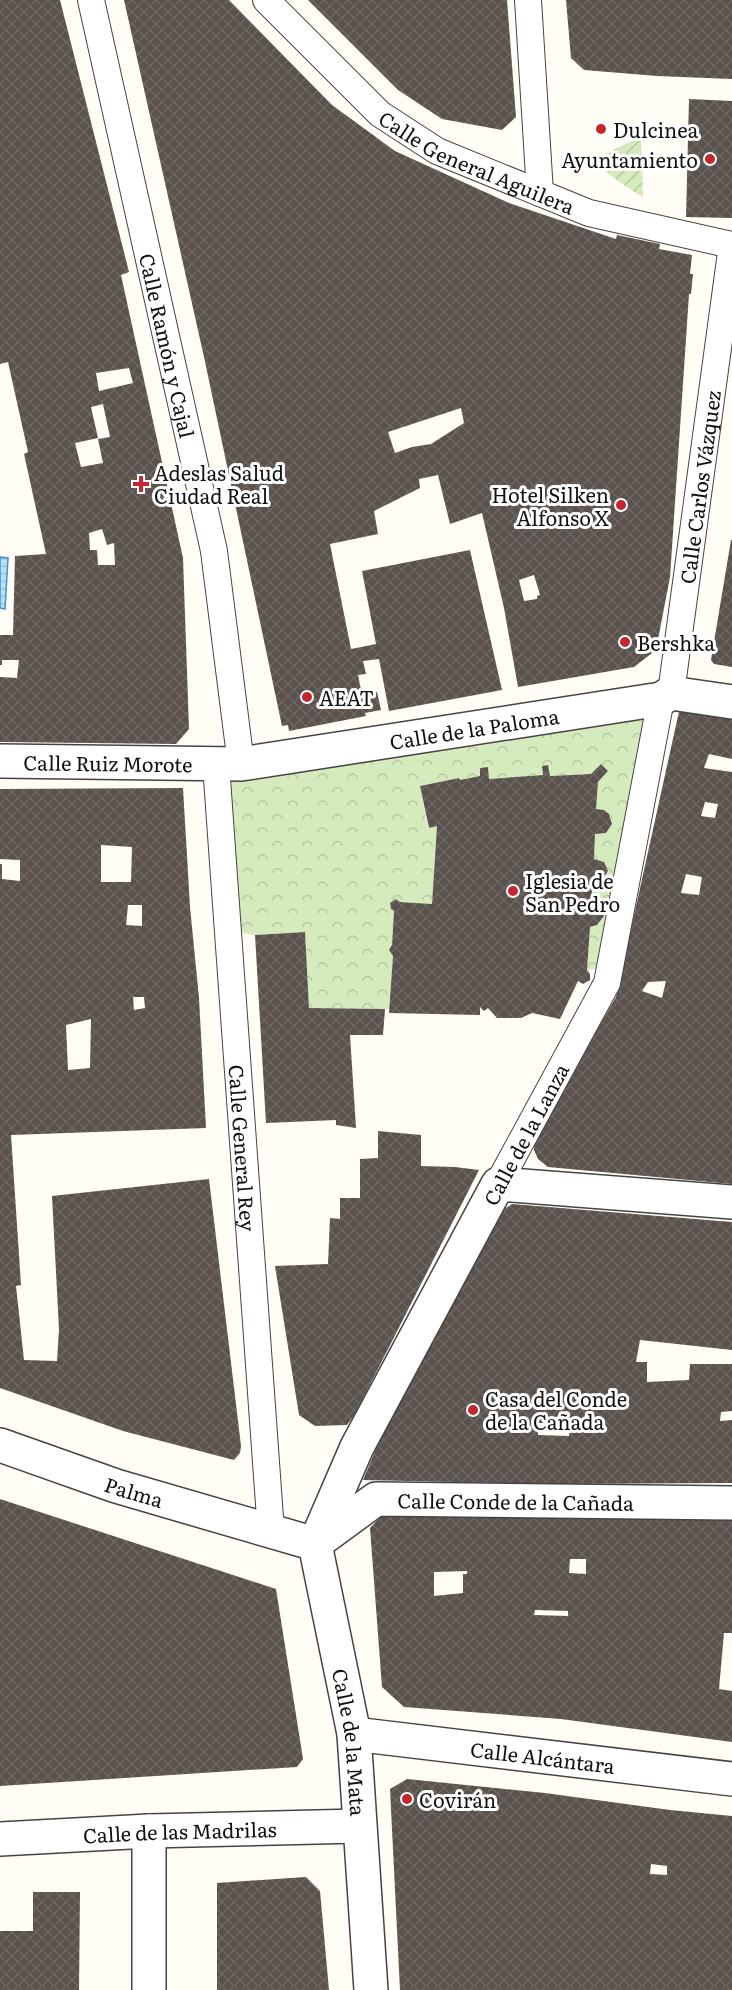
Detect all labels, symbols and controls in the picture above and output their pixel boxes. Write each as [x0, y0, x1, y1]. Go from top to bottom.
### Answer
street label: Calle General Aguilera [373, 102, 580, 221]
place label: Dulcinea [613, 114, 699, 144]
marker: Dulcinea [594, 122, 608, 136]
place label: Ayuntamiento [561, 144, 698, 174]
marker: Ayuntamiento [703, 152, 717, 166]
street label: Calle Ramón y Cajal [133, 250, 203, 441]
street label: Calle Carlos Vázquez [671, 388, 727, 586]
place label: Adeslas Salud Ciudad Real [154, 457, 284, 510]
marker: Adeslas Salud Ciudad Real [132, 475, 150, 493]
place label: Hotel Silken Alfonso X [492, 479, 609, 532]
marker: Hotel Silken Alfonso X [614, 498, 628, 512]
place label: Bershka [637, 627, 715, 657]
marker: Bershka [618, 635, 632, 649]
place label: AEAT [319, 682, 374, 712]
marker: AEAT [300, 690, 314, 704]
street label: Calle de la Paloma [387, 700, 561, 756]
street label: Calle Ruiz Morote [23, 746, 193, 778]
place label: Iglesia de San Pedro [525, 865, 620, 918]
marker: Iglesia de San Pedro [506, 884, 520, 898]
street label: Calle de la Lanza [475, 1057, 575, 1210]
street label: Calle General Rey [223, 1064, 264, 1233]
place label: Casa del Conde de la Cañada [485, 1383, 627, 1436]
marker: Casa del Conde de la Cañada [466, 1403, 480, 1417]
street label: Palma [101, 1468, 167, 1514]
street label: Calle Conde de la Cañada [397, 1484, 634, 1517]
street label: Calle de la Mata [326, 1666, 374, 1817]
street label: Calle Alcántara [469, 1733, 617, 1780]
place label: Covirán [419, 1784, 496, 1814]
marker: Covirán [400, 1792, 414, 1806]
street label: Calle de las Madrilas [82, 1813, 277, 1850]

